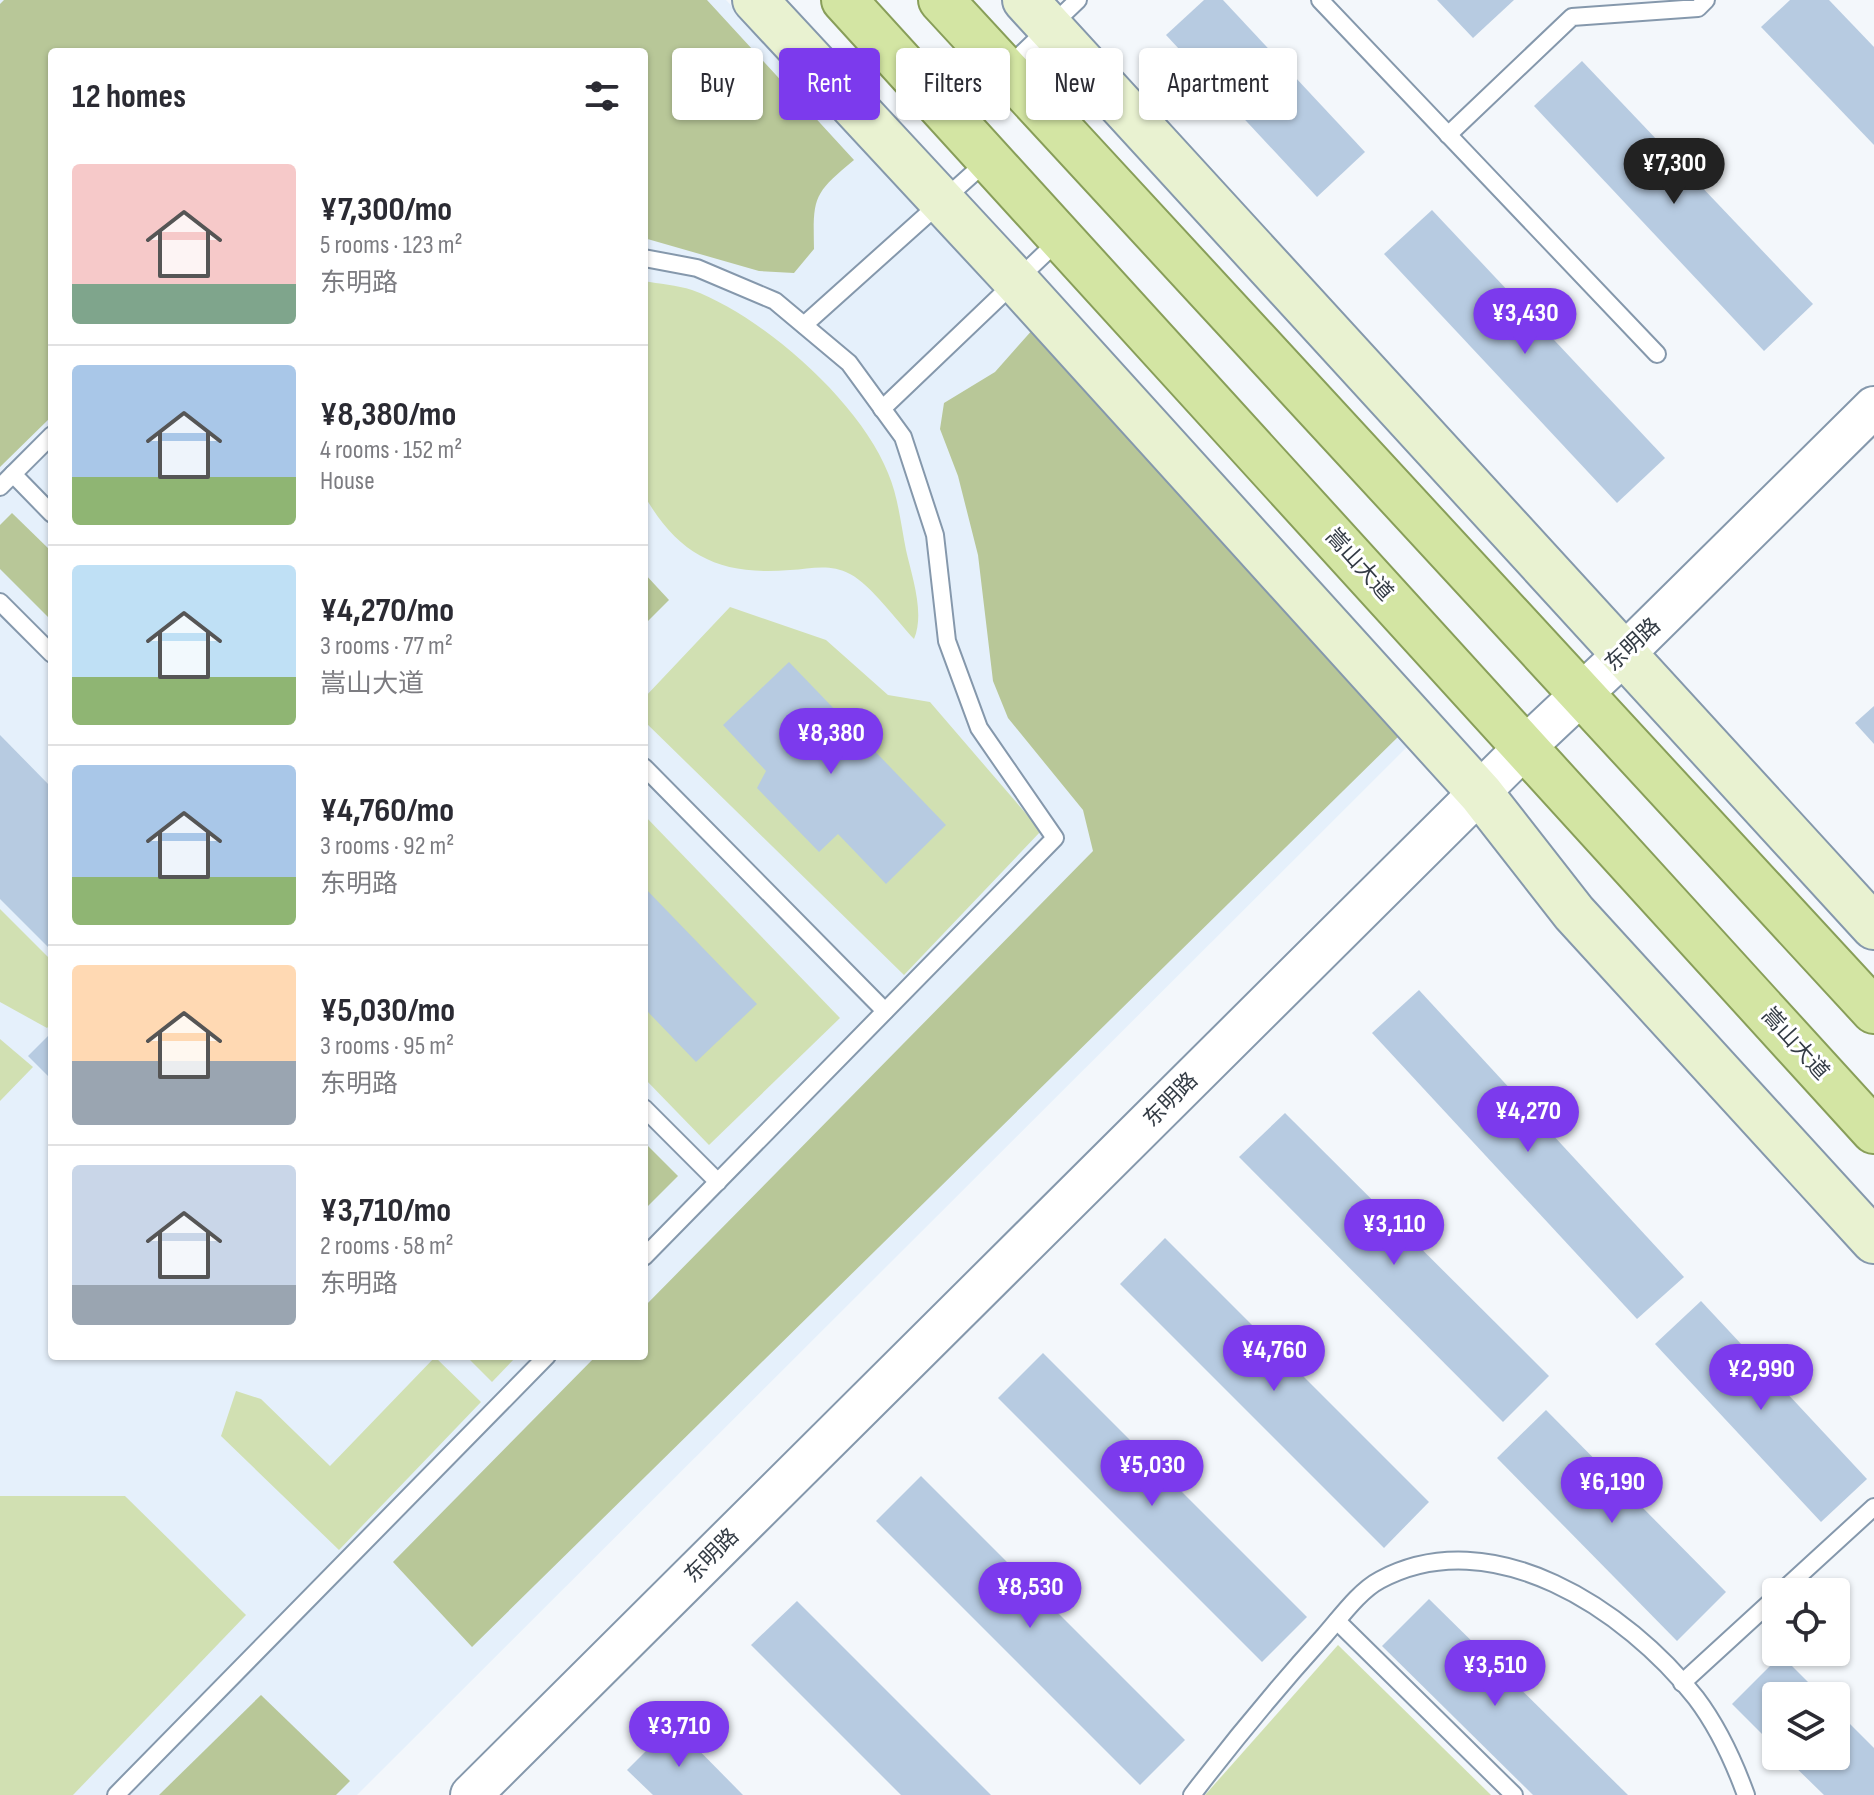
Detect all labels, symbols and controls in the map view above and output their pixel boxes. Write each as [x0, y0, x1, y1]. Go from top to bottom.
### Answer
chip: Buy [672, 48, 763, 120]
chip: Rent [779, 48, 880, 120]
chip: Filters [896, 48, 1010, 120]
chip: New [1026, 48, 1123, 120]
chip: Apartment [1139, 48, 1297, 120]
icon: filters [580, 74, 624, 118]
text: 12 homes [72, 76, 186, 117]
pin: ¥7,300 [1609, 138, 1739, 206]
text: ¥7,300 [1642, 148, 1706, 179]
text: ¥7,300/mo [320, 189, 452, 230]
icon: home [136, 196, 232, 292]
text: 5 rooms · 123 m² [320, 230, 463, 261]
text: 东明路 [320, 268, 398, 299]
pin: ¥3,430 [1460, 288, 1590, 356]
text: ¥3,430 [1491, 298, 1559, 329]
text: ¥8,380/mo [320, 394, 456, 435]
icon: home [136, 397, 232, 493]
text: 4 rooms · 152 m² [320, 435, 462, 466]
text: House [320, 466, 375, 497]
street label: 嵩山大道 [1320, 523, 1398, 607]
text: ¥4,270/mo [320, 590, 454, 631]
icon: home [136, 597, 232, 693]
street label: 东明路 [1600, 613, 1666, 677]
text: 3 rooms · 77 m² [320, 631, 453, 662]
text: 嵩山大道 [320, 669, 424, 700]
pin: ¥8,380 [766, 708, 896, 776]
text: ¥8,380 [797, 718, 865, 749]
text: ¥4,760/mo [320, 790, 454, 831]
icon: home [136, 797, 232, 893]
text: 3 rooms · 92 m² [320, 831, 454, 862]
text: 东明路 [320, 869, 398, 900]
text: ¥5,030/mo [320, 990, 455, 1031]
icon: home [136, 997, 232, 1093]
street label: 嵩山大道 [1756, 1002, 1834, 1086]
text: 3 rooms · 95 m² [320, 1031, 454, 1062]
street label: 东明路 [1138, 1067, 1204, 1133]
text: 东明路 [320, 1069, 398, 1100]
pin: ¥4,270 [1463, 1086, 1593, 1154]
text: ¥4,270 [1495, 1096, 1561, 1127]
text: ¥3,710/mo [320, 1190, 451, 1231]
icon: home [136, 1197, 232, 1293]
pin: ¥3,110 [1329, 1199, 1459, 1267]
text: ¥3,110 [1362, 1209, 1426, 1240]
text: 2 rooms · 58 m² [320, 1231, 454, 1262]
text: 东明路 [320, 1269, 398, 1300]
pin: ¥4,760 [1209, 1325, 1339, 1393]
text: ¥4,760 [1241, 1335, 1307, 1366]
pin: ¥2,990 [1696, 1344, 1826, 1412]
text: ¥2,990 [1727, 1354, 1795, 1385]
pin: ¥5,030 [1087, 1440, 1217, 1508]
text: ¥5,030 [1119, 1450, 1185, 1481]
pin: ¥6,190 [1547, 1457, 1677, 1525]
text: ¥6,190 [1579, 1467, 1645, 1498]
street label: 东明路 [679, 1523, 745, 1589]
pin: ¥8,530 [965, 1562, 1095, 1630]
text: ¥8,530 [996, 1572, 1064, 1603]
map controls [1762, 1578, 1850, 1770]
button: locate [1762, 1578, 1850, 1666]
pin: ¥3,510 [1430, 1640, 1560, 1708]
text: ¥3,510 [1463, 1650, 1527, 1681]
button: layers [1762, 1682, 1850, 1770]
pin: ¥3,710 [614, 1701, 744, 1769]
text: ¥3,710 [647, 1711, 711, 1742]

